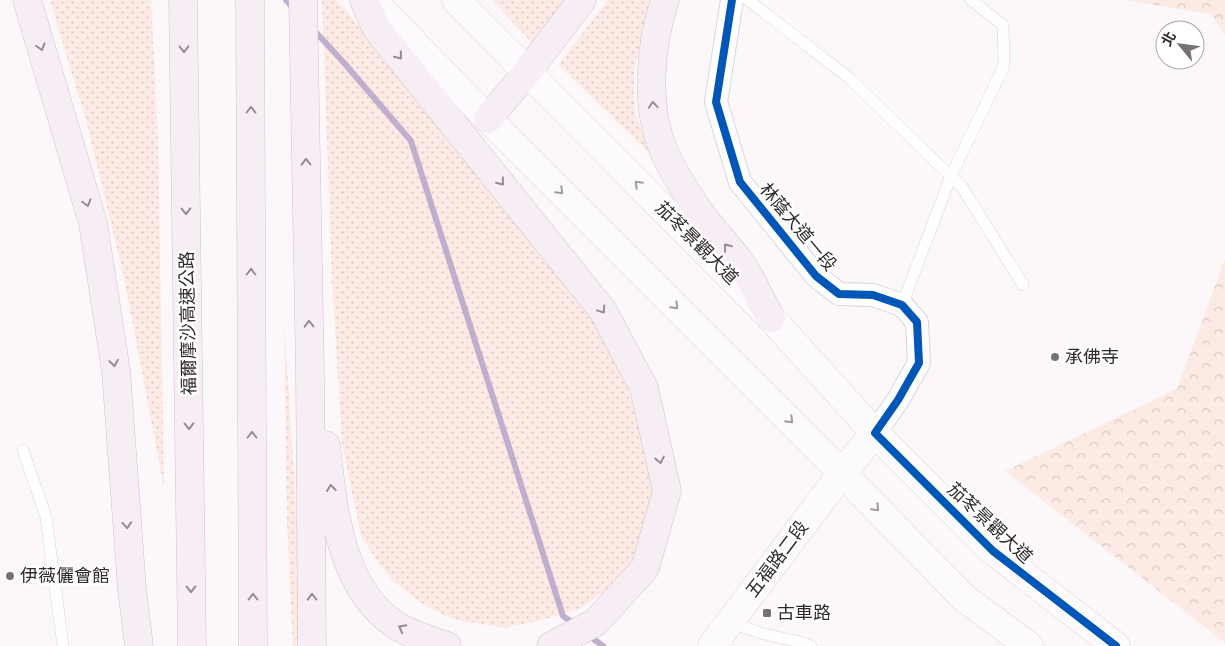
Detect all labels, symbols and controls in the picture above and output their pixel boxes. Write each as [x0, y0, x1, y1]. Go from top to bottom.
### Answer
north arrow [1155, 20, 1205, 70]
text: 北 [1158, 29, 1179, 49]
one-way arrow [35, 42, 45, 50]
one-way arrow [179, 45, 189, 53]
one-way arrow [393, 50, 401, 59]
one-way arrow [647, 101, 658, 109]
one-way arrow [246, 106, 256, 114]
one-way arrow [301, 157, 311, 165]
one-way arrow [495, 176, 504, 186]
street label: 林蔭大道一段 [756, 179, 841, 275]
one-way arrow [635, 181, 644, 190]
one-way arrow [554, 185, 563, 194]
street label: 茄苳景觀大道 [652, 197, 743, 288]
one-way arrow [81, 198, 91, 206]
one-way arrow [181, 208, 191, 215]
one-way arrow [725, 244, 733, 253]
street label: 福爾摩沙高速公路 [176, 251, 199, 395]
one-way arrow [246, 268, 256, 276]
one-way arrow [669, 300, 678, 309]
one-way arrow [595, 305, 605, 314]
one-way arrow [304, 320, 314, 328]
place label: 承佛寺 [1065, 346, 1119, 367]
marker: 承佛寺 [1049, 351, 1061, 363]
one-way arrow [109, 358, 119, 367]
one-way arrow [784, 415, 793, 424]
one-way arrow [184, 422, 194, 430]
one-way arrow [247, 431, 257, 438]
one-way arrow [654, 455, 665, 464]
street label: 茄苳景觀大道 [944, 478, 1037, 567]
one-way arrow [326, 484, 337, 492]
one-way arrow [870, 502, 879, 511]
street label: 五福路二段 [741, 516, 812, 601]
one-way arrow [122, 521, 133, 529]
place label: 伊薇儷會館 [20, 565, 110, 586]
marker: 伊薇儷會館 [4, 570, 16, 582]
one-way arrow [186, 585, 196, 593]
one-way arrow [248, 593, 258, 601]
one-way arrow [307, 593, 317, 601]
place label: 古車路 [777, 602, 831, 623]
marker: 古車路 [761, 607, 773, 619]
one-way arrow [398, 624, 407, 634]

